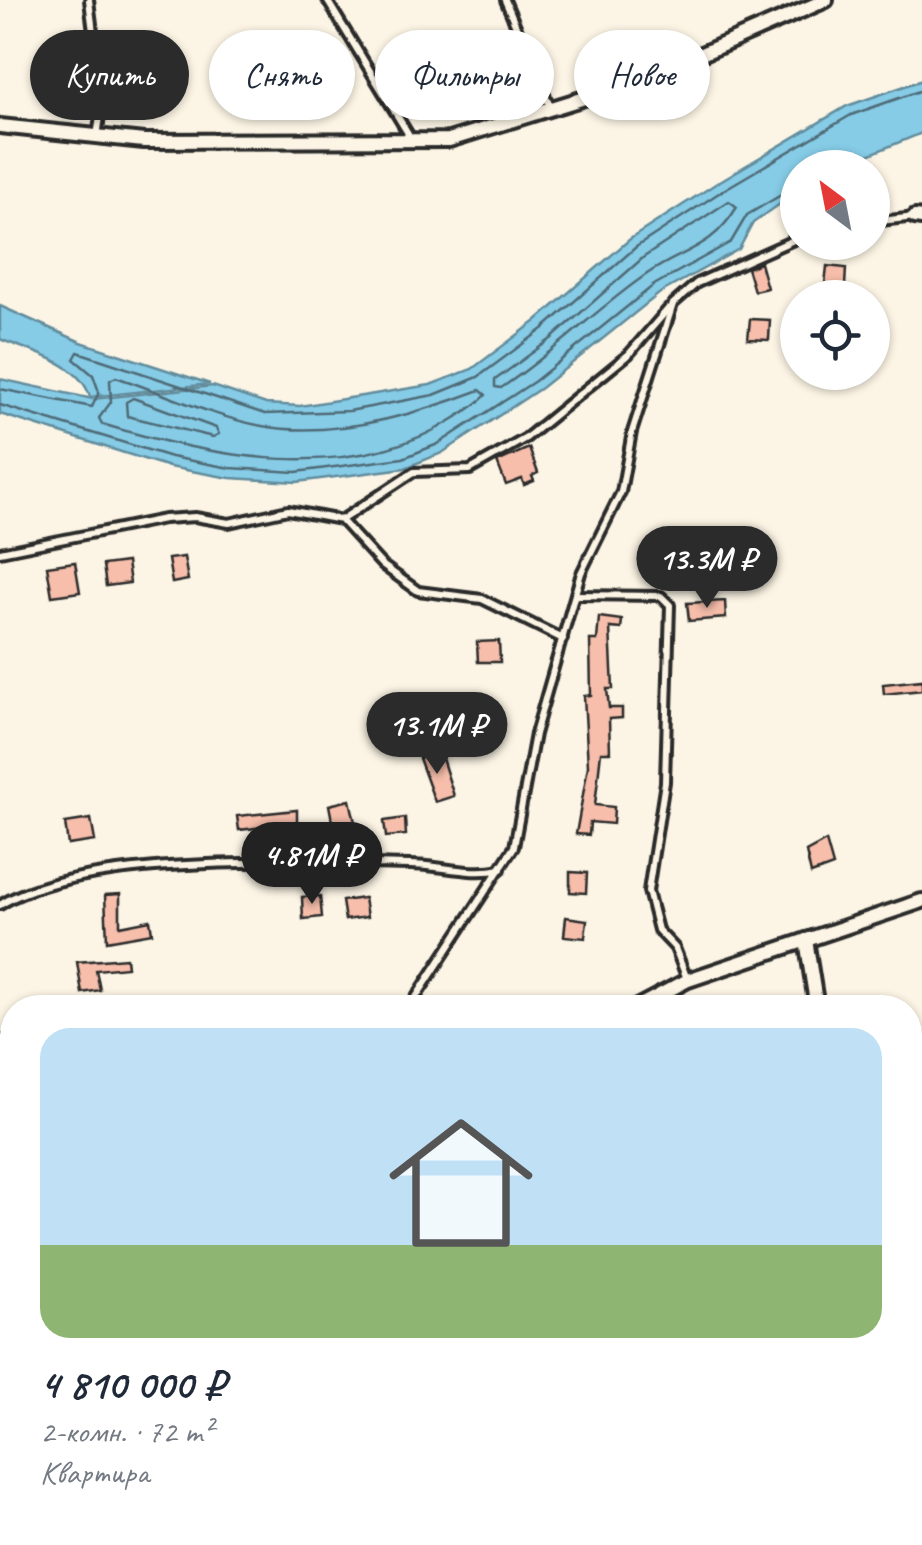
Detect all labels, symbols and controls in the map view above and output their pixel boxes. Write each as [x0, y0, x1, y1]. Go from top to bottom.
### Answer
chip: Купить [30, 30, 189, 120]
chip: Снять [209, 30, 355, 120]
chip: Фильтры [375, 30, 554, 120]
chip: Новое [574, 30, 710, 120]
north arrow [780, 150, 890, 260]
map controls [780, 150, 890, 390]
button: locate [780, 280, 890, 390]
pin: 13.3M ₽ [615, 526, 799, 611]
text: 13.3M ₽ [658, 538, 756, 579]
pin: 13.1M ₽ [345, 692, 529, 777]
text: 13.1M ₽ [388, 704, 486, 745]
pin: 4.81M ₽ [220, 822, 404, 907]
text: 4.81M ₽ [263, 834, 361, 875]
icon: home [371, 1093, 551, 1273]
text: 4 810 000 ₽ [40, 1358, 225, 1411]
text: 2-комн. · 72 m² [40, 1411, 212, 1452]
text: Квартира [40, 1452, 149, 1493]

